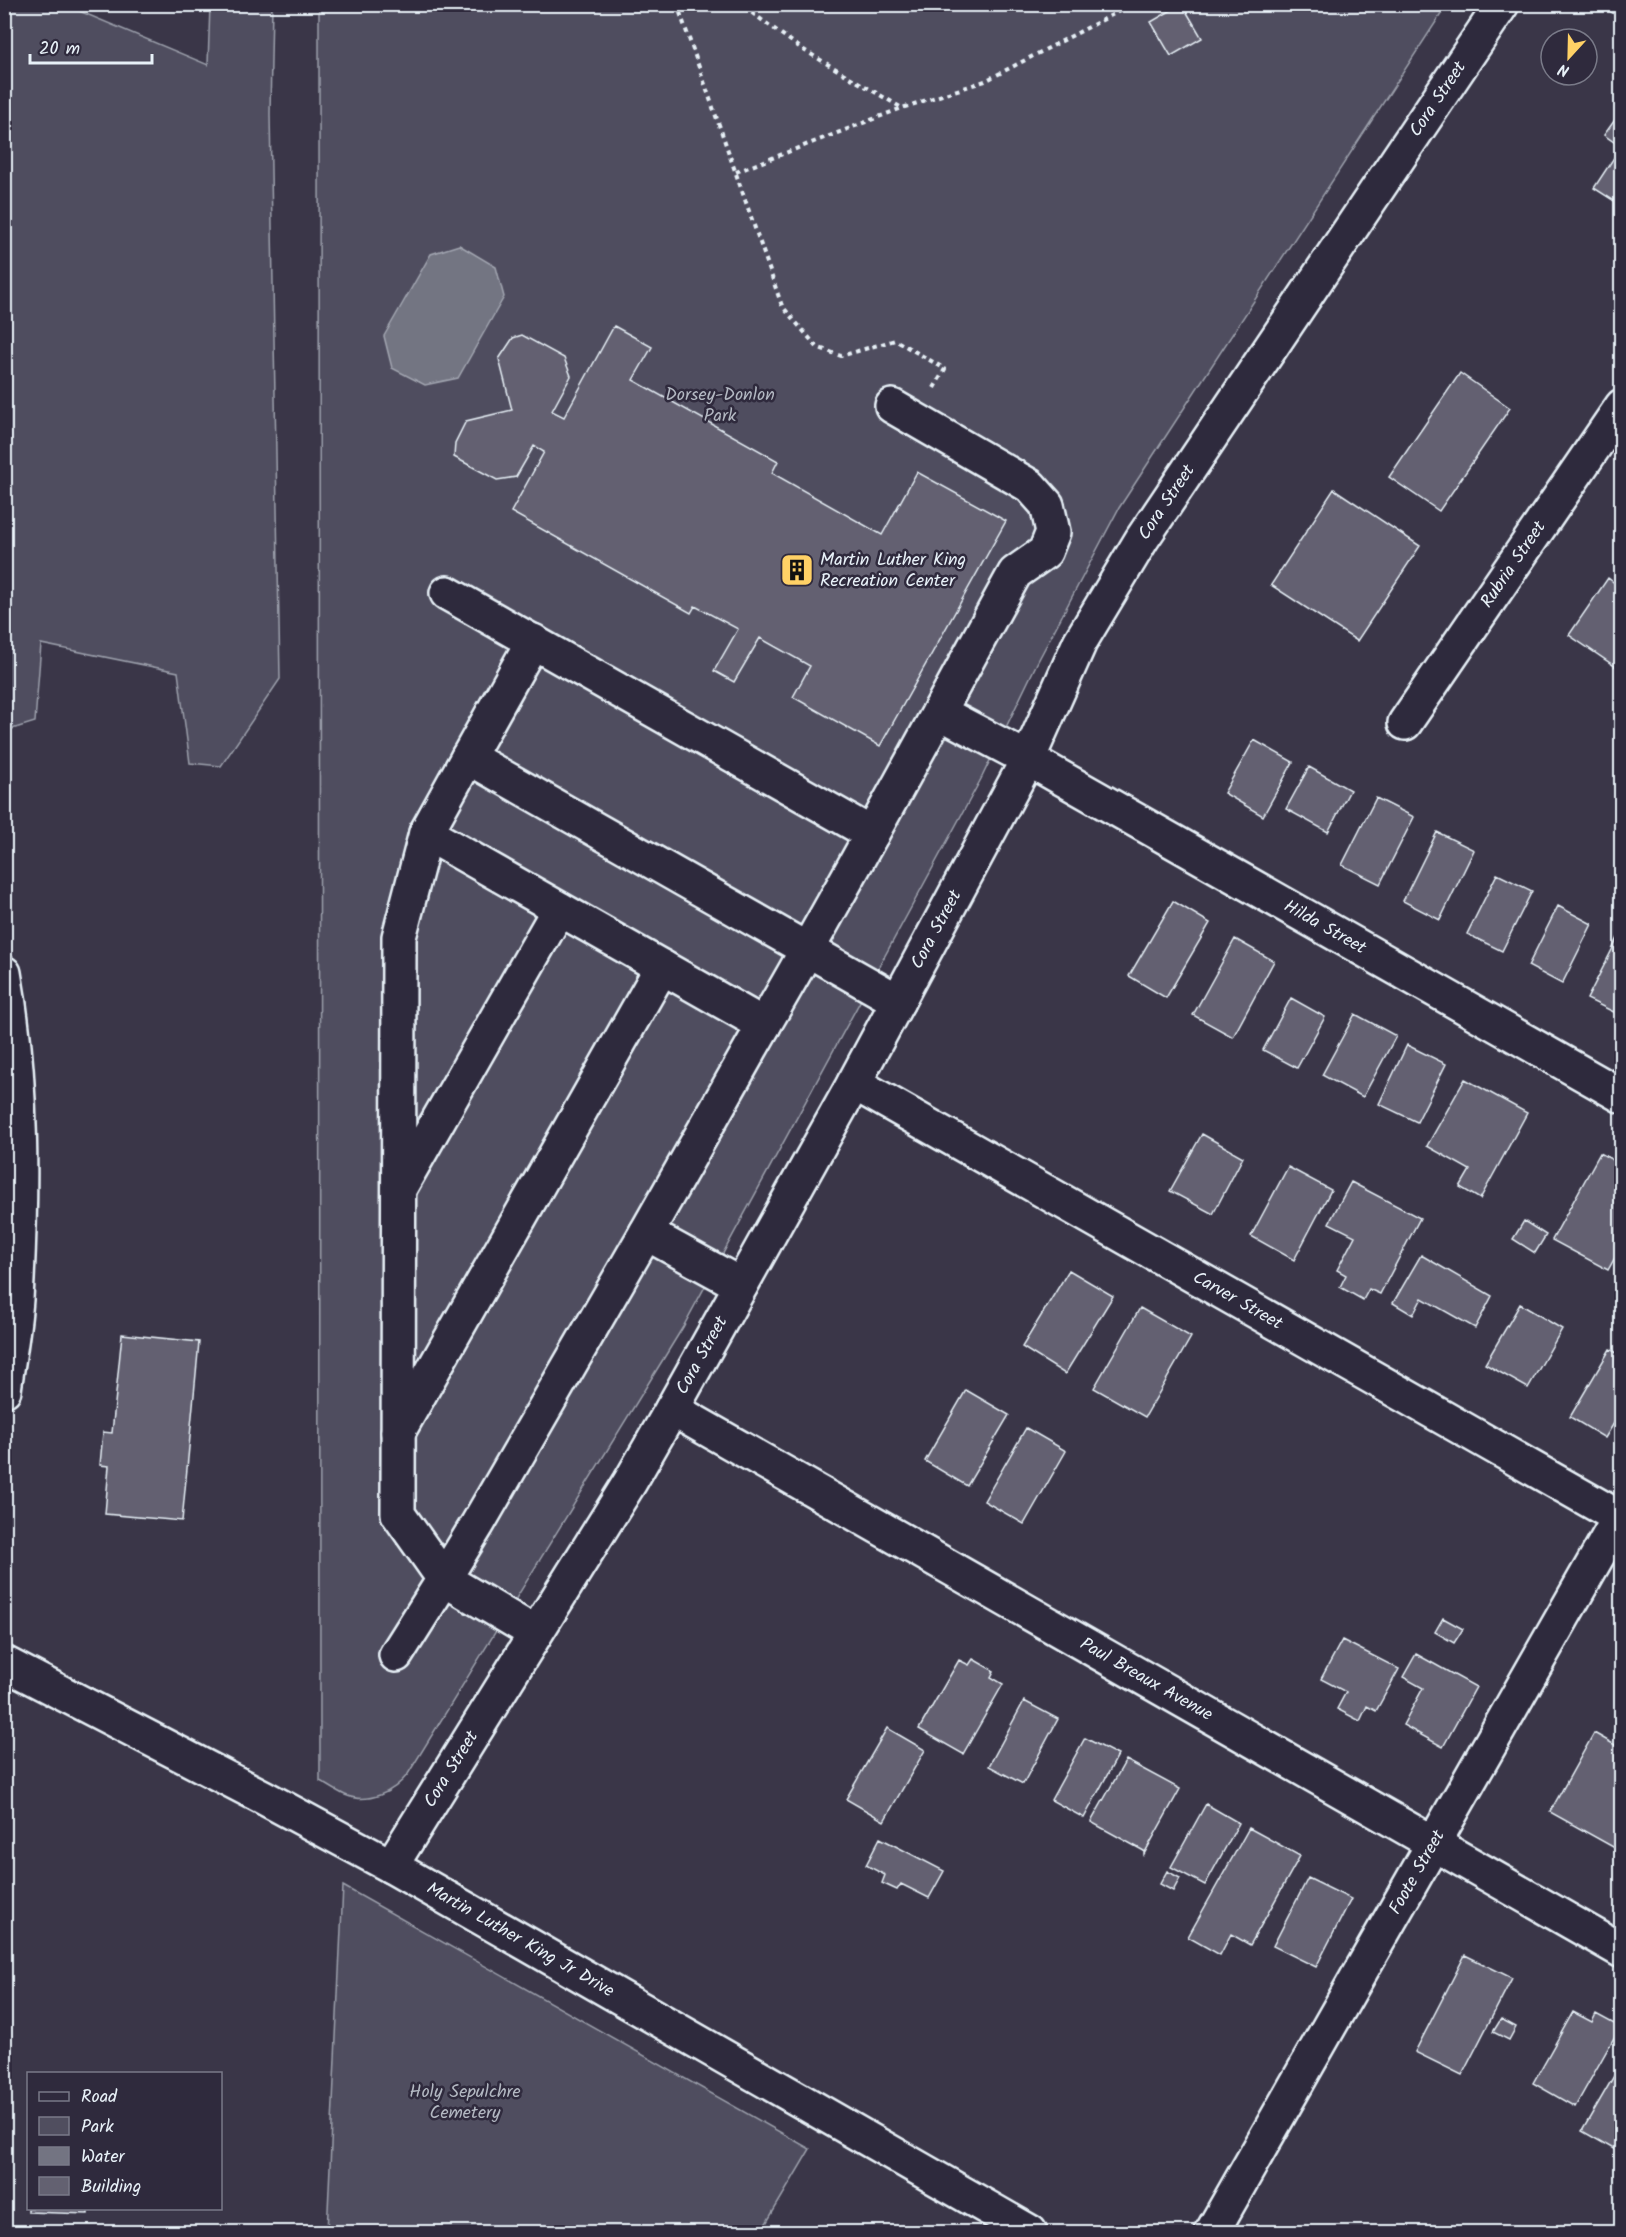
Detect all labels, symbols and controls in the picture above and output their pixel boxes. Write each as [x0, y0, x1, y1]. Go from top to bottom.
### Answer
scale bar [30, 27, 152, 65]
north arrow [1539, 27, 1599, 87]
text: 20 m [39, 35, 80, 64]
street label: Cora Street [1402, 54, 1475, 143]
text: N [1555, 56, 1573, 83]
park label: Dorsey-Donlon Park [665, 381, 775, 431]
street label: Cora Street [1131, 458, 1203, 546]
street label: Rubria Street [1473, 514, 1554, 614]
place label: Martin Luther King Recreation Center [820, 546, 966, 596]
building icon: Martin Luther King Recreation Center [779, 552, 815, 588]
street label: Cora Street [903, 884, 970, 974]
street label: Hilda Street [1278, 892, 1373, 963]
street label: Carver Street [1187, 1263, 1289, 1338]
street label: Cora Street [668, 1310, 736, 1400]
street label: Paul Breaux Avenue [1074, 1630, 1218, 1729]
street label: Cora Street [416, 1724, 487, 1814]
street label: Foote Street [1381, 1824, 1453, 1920]
street label: Martin Luther King Jr Drive [421, 1875, 620, 2005]
legend [27, 2072, 222, 2210]
park label: Holy Sepulchre Cemetery [409, 2078, 521, 2128]
text: Road [81, 2083, 118, 2112]
text: Park [81, 2113, 114, 2142]
text: Water [81, 2143, 126, 2172]
text: Building [81, 2173, 141, 2202]

